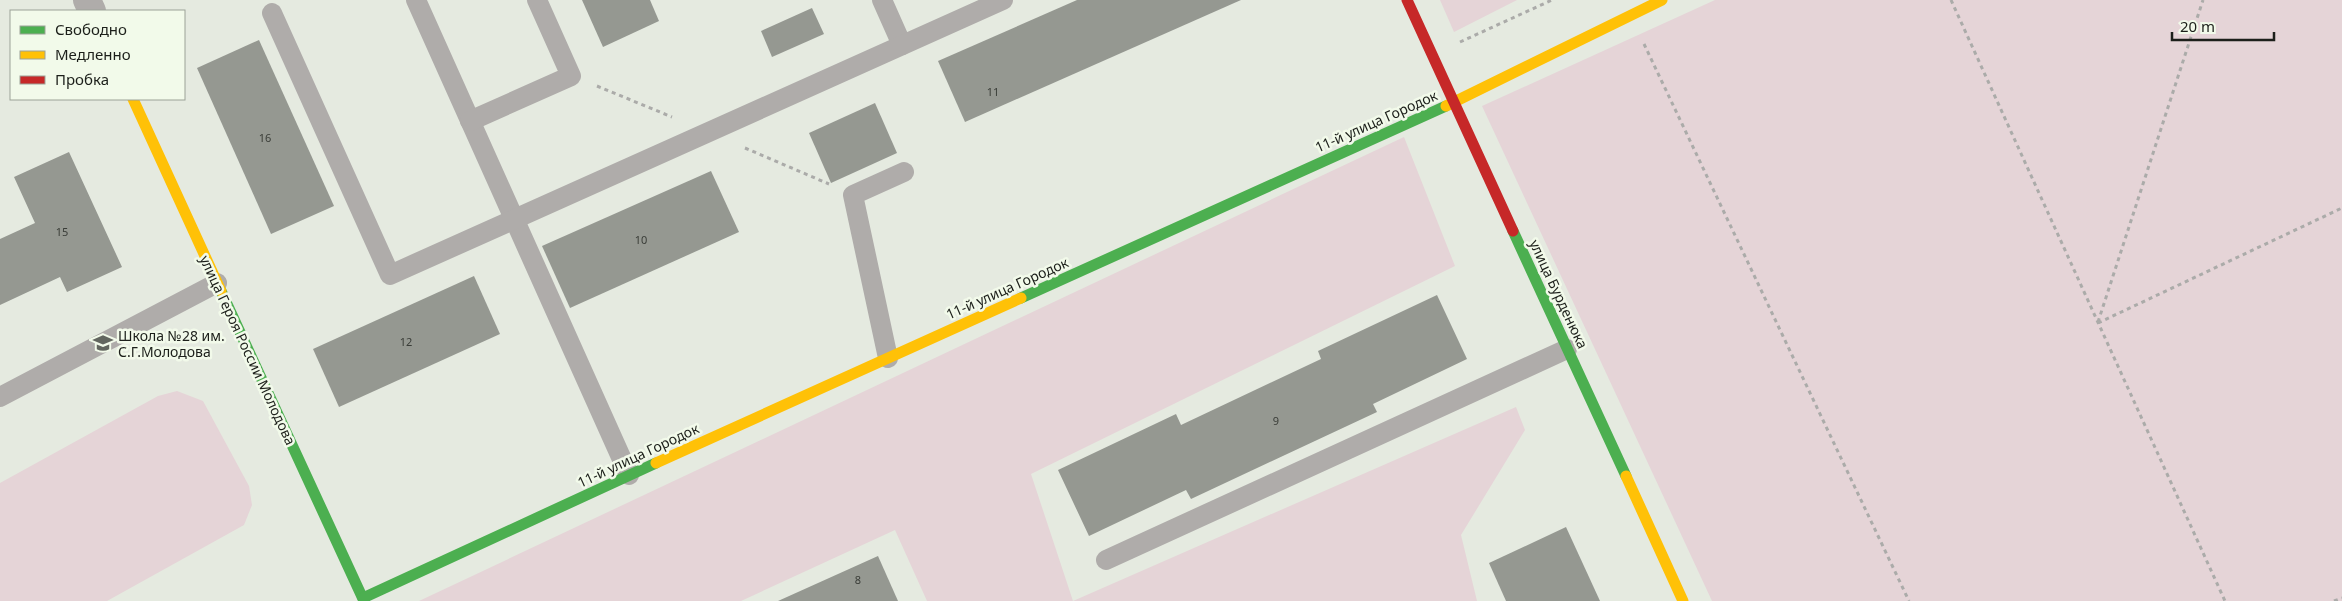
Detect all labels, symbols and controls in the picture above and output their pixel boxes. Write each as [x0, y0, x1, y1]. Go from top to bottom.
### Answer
legend [10, 10, 185, 100]
scale bar [2172, 10, 2274, 42]
text: 20 m [2180, 16, 2215, 36]
text: Свободно [55, 19, 127, 39]
text: Медленно [55, 44, 131, 64]
text: Пробка [55, 69, 109, 89]
house number: 11 [987, 84, 999, 99]
street label: 11-й улица Городок [1312, 85, 1441, 157]
house number: 16 [259, 130, 271, 145]
house number: 15 [56, 224, 68, 239]
house number: 10 [635, 232, 647, 247]
street label: улица Бурденюка [1525, 236, 1593, 352]
street label: улица Героя России Молодова [196, 252, 300, 448]
street label: 11-й улица Городок [943, 252, 1072, 324]
place label: Школа №28 им. С.Г.Молодова [118, 326, 225, 361]
school or university icon: Школа №28 им. С.Г.Молодова [92, 332, 114, 354]
house number: 12 [400, 334, 412, 349]
house number: 9 [1273, 413, 1279, 428]
street label: 11-й улица Городок [574, 418, 702, 492]
house number: 8 [855, 572, 861, 587]

